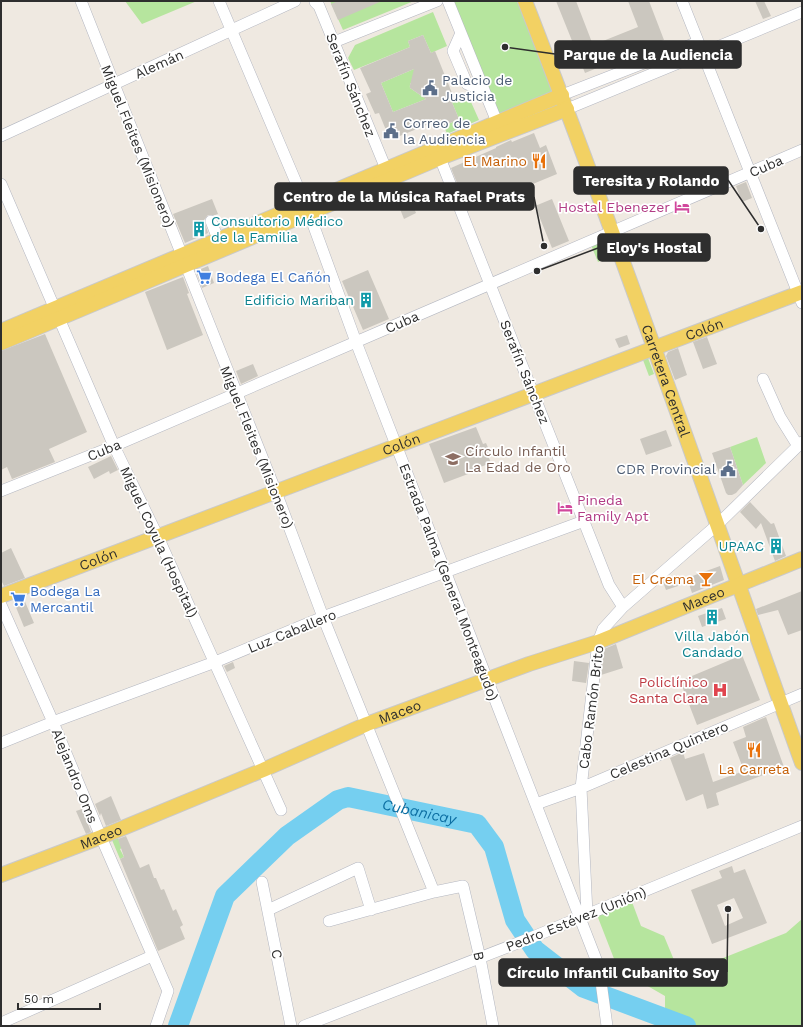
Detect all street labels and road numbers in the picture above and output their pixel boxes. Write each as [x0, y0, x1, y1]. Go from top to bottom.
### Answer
street label: Serafín Sánchez [323, 31, 379, 139]
street label: Alemán [132, 46, 186, 82]
street label: Miguel Fleites (Misionero) [98, 62, 178, 230]
street label: Cuba [747, 152, 785, 180]
street label: Cuba [383, 308, 421, 336]
street label: Colón [683, 315, 725, 344]
street label: Serafín Sánchez [497, 318, 553, 426]
street label: Carretera Central [638, 322, 694, 440]
street label: Miguel Fleites (Misionero) [217, 363, 297, 531]
street label: Colón [380, 430, 422, 459]
street label: Cuba [85, 436, 123, 464]
street label: Estrada Palma (General Monteagudo) [396, 461, 502, 703]
street label: Miguel Coyula (Hospital) [117, 464, 201, 620]
street label: Colón [77, 545, 119, 574]
street label: Maceo [680, 583, 727, 615]
street label: Luz Caballero [245, 606, 339, 656]
street label: Cabo Ramón Brito [575, 644, 607, 770]
street label: Maceo [376, 697, 423, 727]
street label: Celestina Quintero [607, 718, 731, 782]
street label: Alejandro Oms [49, 726, 101, 826]
street label: Maceo [78, 821, 124, 852]
street label: Pedro Estévez (Unión) [503, 883, 649, 955]
street label: C [268, 948, 286, 960]
street label: B [470, 950, 488, 962]

